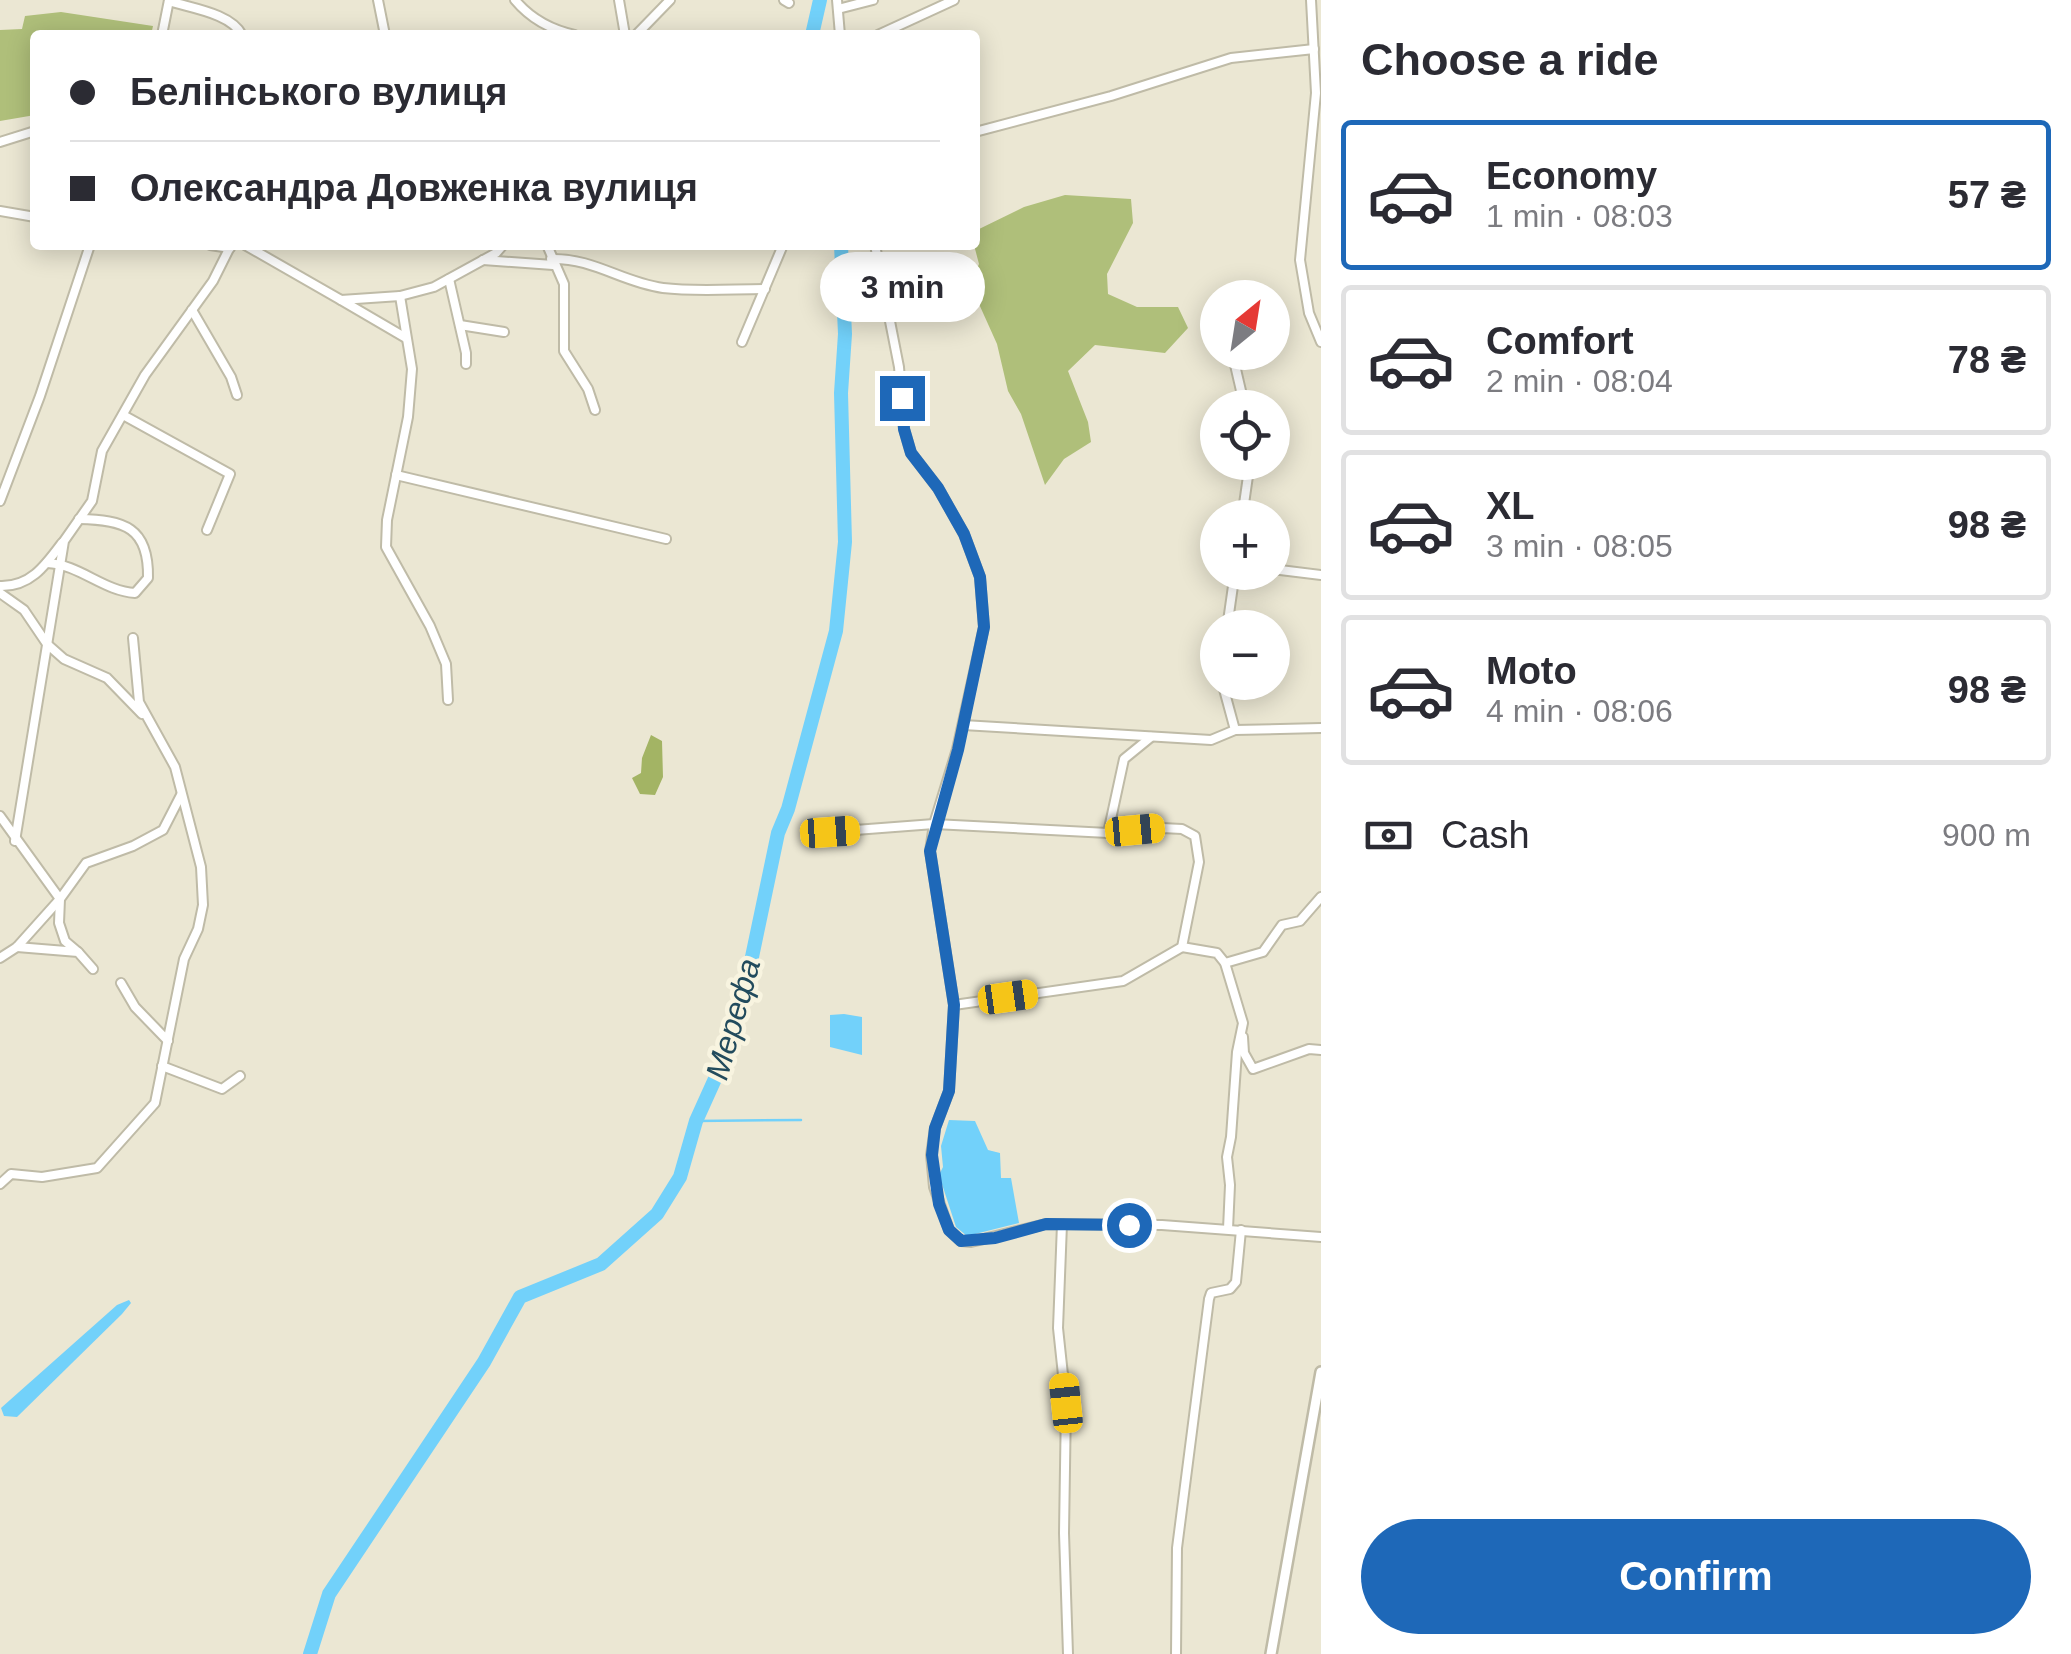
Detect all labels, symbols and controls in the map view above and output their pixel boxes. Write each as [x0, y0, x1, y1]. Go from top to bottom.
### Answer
text: Choose a ride [1361, 34, 1659, 85]
text: Белінського вулиця [130, 71, 508, 113]
icon: car [1366, 150, 1456, 240]
text: Economy [1486, 155, 1657, 197]
text: Олександра Довженка вулиця [130, 167, 698, 209]
text: 57 ₴ [1948, 174, 2026, 216]
text: 1 min · 08:03 [1486, 198, 1673, 234]
callout: 3 min [820, 253, 984, 323]
text: 3 min [861, 269, 944, 305]
north arrow [1200, 280, 1290, 370]
map controls [1200, 280, 1290, 700]
icon: car [1366, 315, 1456, 405]
text: Comfort [1486, 320, 1634, 362]
text: 78 ₴ [1948, 339, 2026, 381]
text: 2 min · 08:04 [1486, 363, 1673, 399]
route end [880, 376, 925, 421]
button: locate [1200, 390, 1290, 480]
icon: car [1366, 480, 1456, 570]
text: XL [1486, 485, 1535, 527]
button: + [1200, 500, 1290, 590]
text: 98 ₴ [1948, 504, 2026, 546]
text: 3 min · 08:05 [1486, 528, 1673, 564]
button: − [1200, 610, 1290, 700]
icon: car [1366, 645, 1456, 735]
text: Moto [1486, 650, 1577, 692]
text: 98 ₴ [1948, 669, 2026, 711]
text: 4 min · 08:06 [1486, 693, 1673, 729]
icon: cash [1361, 808, 1416, 863]
car [1104, 812, 1166, 848]
text: Cash [1441, 814, 1530, 856]
car [799, 815, 861, 849]
text: 900 m [1942, 817, 2031, 853]
water label: Мерефа [699, 954, 767, 1084]
car [976, 978, 1040, 1016]
route start [1107, 1203, 1152, 1248]
car [1048, 1372, 1084, 1434]
button: Confirm [1361, 1519, 2031, 1634]

